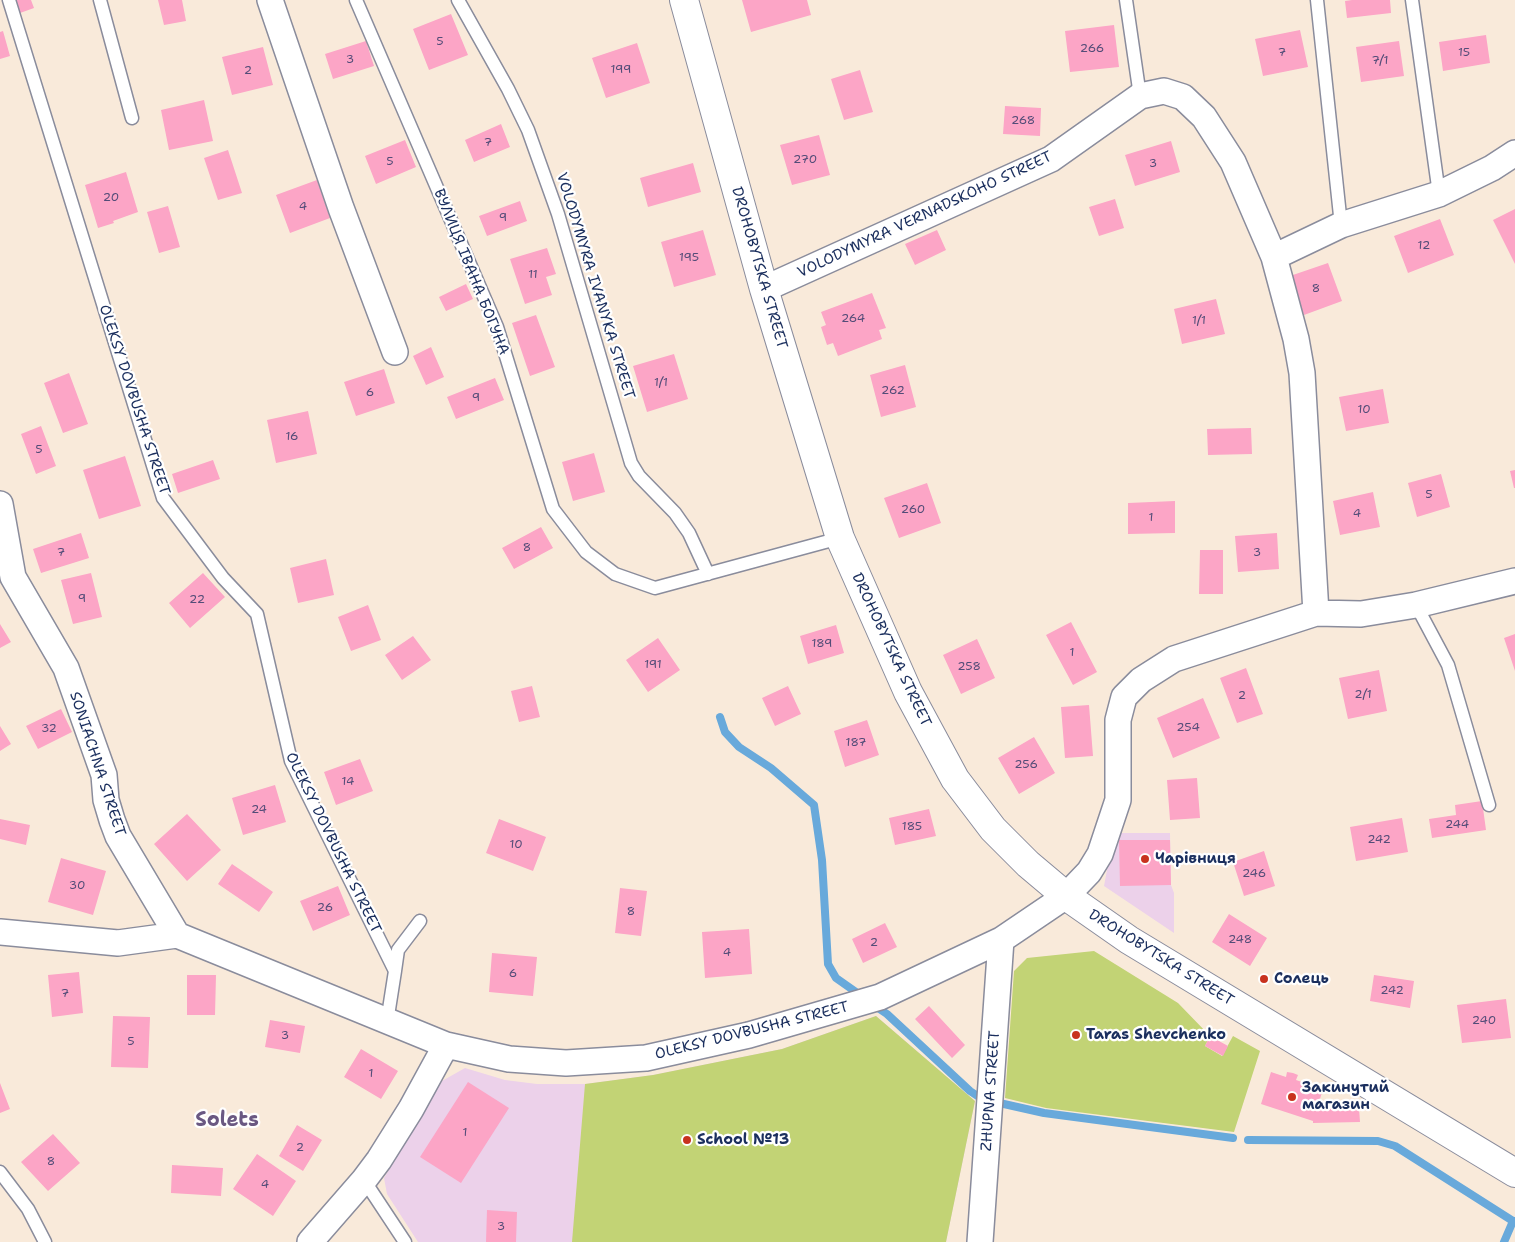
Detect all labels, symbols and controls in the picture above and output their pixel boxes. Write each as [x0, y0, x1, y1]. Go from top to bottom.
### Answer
house number: 5 [436, 35, 444, 49]
house number: 266 [1080, 42, 1104, 56]
house number: 7 [1278, 46, 1286, 60]
house number: 15 [1458, 46, 1470, 60]
house number: 3 [346, 53, 354, 67]
house number: 7/1 [1371, 54, 1389, 68]
house number: 199 [611, 63, 631, 77]
house number: 2 [244, 64, 252, 78]
house number: 268 [1011, 114, 1035, 128]
house number: 7 [484, 136, 492, 150]
street label: VOLODYMYRA VERNADSKOHO STREET [795, 148, 1055, 282]
house number: 270 [793, 153, 817, 167]
house number: 5 [386, 155, 394, 169]
house number: 3 [1149, 157, 1157, 171]
street label: VOLODYMYRA IVANYKA STREET [552, 171, 638, 401]
street label: DROHOBYTSKA STREET [727, 185, 791, 351]
street label: ВУЛИЦЯ ІВАНА БОГУНА [429, 186, 513, 358]
house number: 20 [103, 191, 119, 205]
house number: 4 [299, 200, 307, 214]
house number: 9 [499, 211, 507, 225]
house number: 12 [1418, 239, 1430, 253]
house number: 195 [679, 251, 699, 265]
house number: 11 [528, 268, 538, 282]
house number: 8 [1312, 282, 1320, 296]
street label: OLEKSY DOVBUSHA STREET [95, 303, 173, 497]
house number: 264 [841, 312, 865, 326]
house number: 1/1 [1192, 314, 1206, 328]
house number: 1/1 [654, 376, 668, 390]
house number: 262 [881, 384, 905, 398]
house number: 6 [366, 386, 374, 400]
house number: 9 [472, 391, 480, 405]
house number: 10 [1357, 403, 1371, 417]
house number: 16 [285, 430, 299, 444]
house number: 5 [35, 443, 43, 457]
house number: 5 [1425, 488, 1433, 502]
house number: 260 [901, 503, 925, 517]
house number: 4 [1353, 507, 1361, 521]
house number: 1 [1148, 511, 1154, 525]
house number: 8 [523, 541, 531, 555]
house number: 7 [57, 546, 65, 560]
house number: 3 [1253, 546, 1261, 560]
street label: DROHOBYTSKA STREET [847, 570, 935, 730]
house number: 9 [78, 592, 86, 606]
house number: 22 [189, 593, 205, 607]
house number: 189 [811, 637, 833, 651]
house number: 1 [1069, 646, 1075, 660]
house number: 191 [644, 658, 662, 672]
house number: 258 [957, 660, 981, 674]
house number: 2/1 [1354, 688, 1372, 702]
street label: SONIACHNA STREET [65, 689, 129, 839]
house number: 2 [1238, 689, 1246, 703]
house number: 254 [1176, 721, 1200, 735]
house number: 32 [41, 722, 57, 736]
house number: 187 [846, 736, 866, 750]
street label: OLEKSY DOVBUSHA STREET [281, 750, 385, 936]
house number: 256 [1014, 758, 1038, 772]
house number: 14 [342, 775, 354, 789]
house number: 24 [251, 803, 267, 817]
house number: 244 [1445, 818, 1469, 832]
house number: 185 [902, 820, 922, 834]
house number: 242 [1367, 833, 1391, 847]
house number: 10 [509, 838, 523, 852]
place label: Чарівниця [1155, 850, 1236, 868]
marker: Чарівниця [1139, 853, 1151, 865]
house number: 246 [1242, 867, 1266, 881]
house number: 30 [69, 879, 85, 893]
house number: 26 [317, 901, 333, 915]
house number: 8 [627, 905, 635, 919]
street label: DROHOBYTSKA STREET [1085, 906, 1237, 1010]
house number: 248 [1228, 933, 1252, 947]
house number: 2 [870, 936, 878, 950]
house number: 4 [723, 946, 731, 960]
house number: 6 [509, 967, 517, 981]
place label: Солець [1274, 970, 1329, 988]
marker: Солець [1258, 973, 1270, 985]
house number: 242 [1380, 984, 1404, 998]
house number: 7 [61, 987, 69, 1001]
street label: OLEKSY DOVBUSHA STREET [653, 998, 851, 1064]
house number: 240 [1472, 1014, 1496, 1028]
place label: Taras Shevchenko [1086, 1026, 1226, 1044]
house number: 3 [281, 1029, 289, 1043]
marker: Taras Shevchenko [1070, 1029, 1082, 1041]
street label: ZHUPNA STREET [978, 1030, 1004, 1152]
house number: 5 [127, 1035, 135, 1049]
house number: 1 [368, 1067, 374, 1081]
place label: Закинутий магазин [1302, 1079, 1389, 1114]
marker: Закинутий магазин [1286, 1091, 1298, 1103]
district label: Solets [195, 1109, 259, 1133]
house number: 1 [462, 1126, 468, 1140]
place label: School №13 [697, 1131, 789, 1149]
marker: School №13 [681, 1134, 693, 1146]
house number: 2 [296, 1141, 304, 1155]
house number: 8 [47, 1155, 55, 1169]
house number: 4 [261, 1178, 269, 1192]
house number: 3 [497, 1220, 505, 1234]

